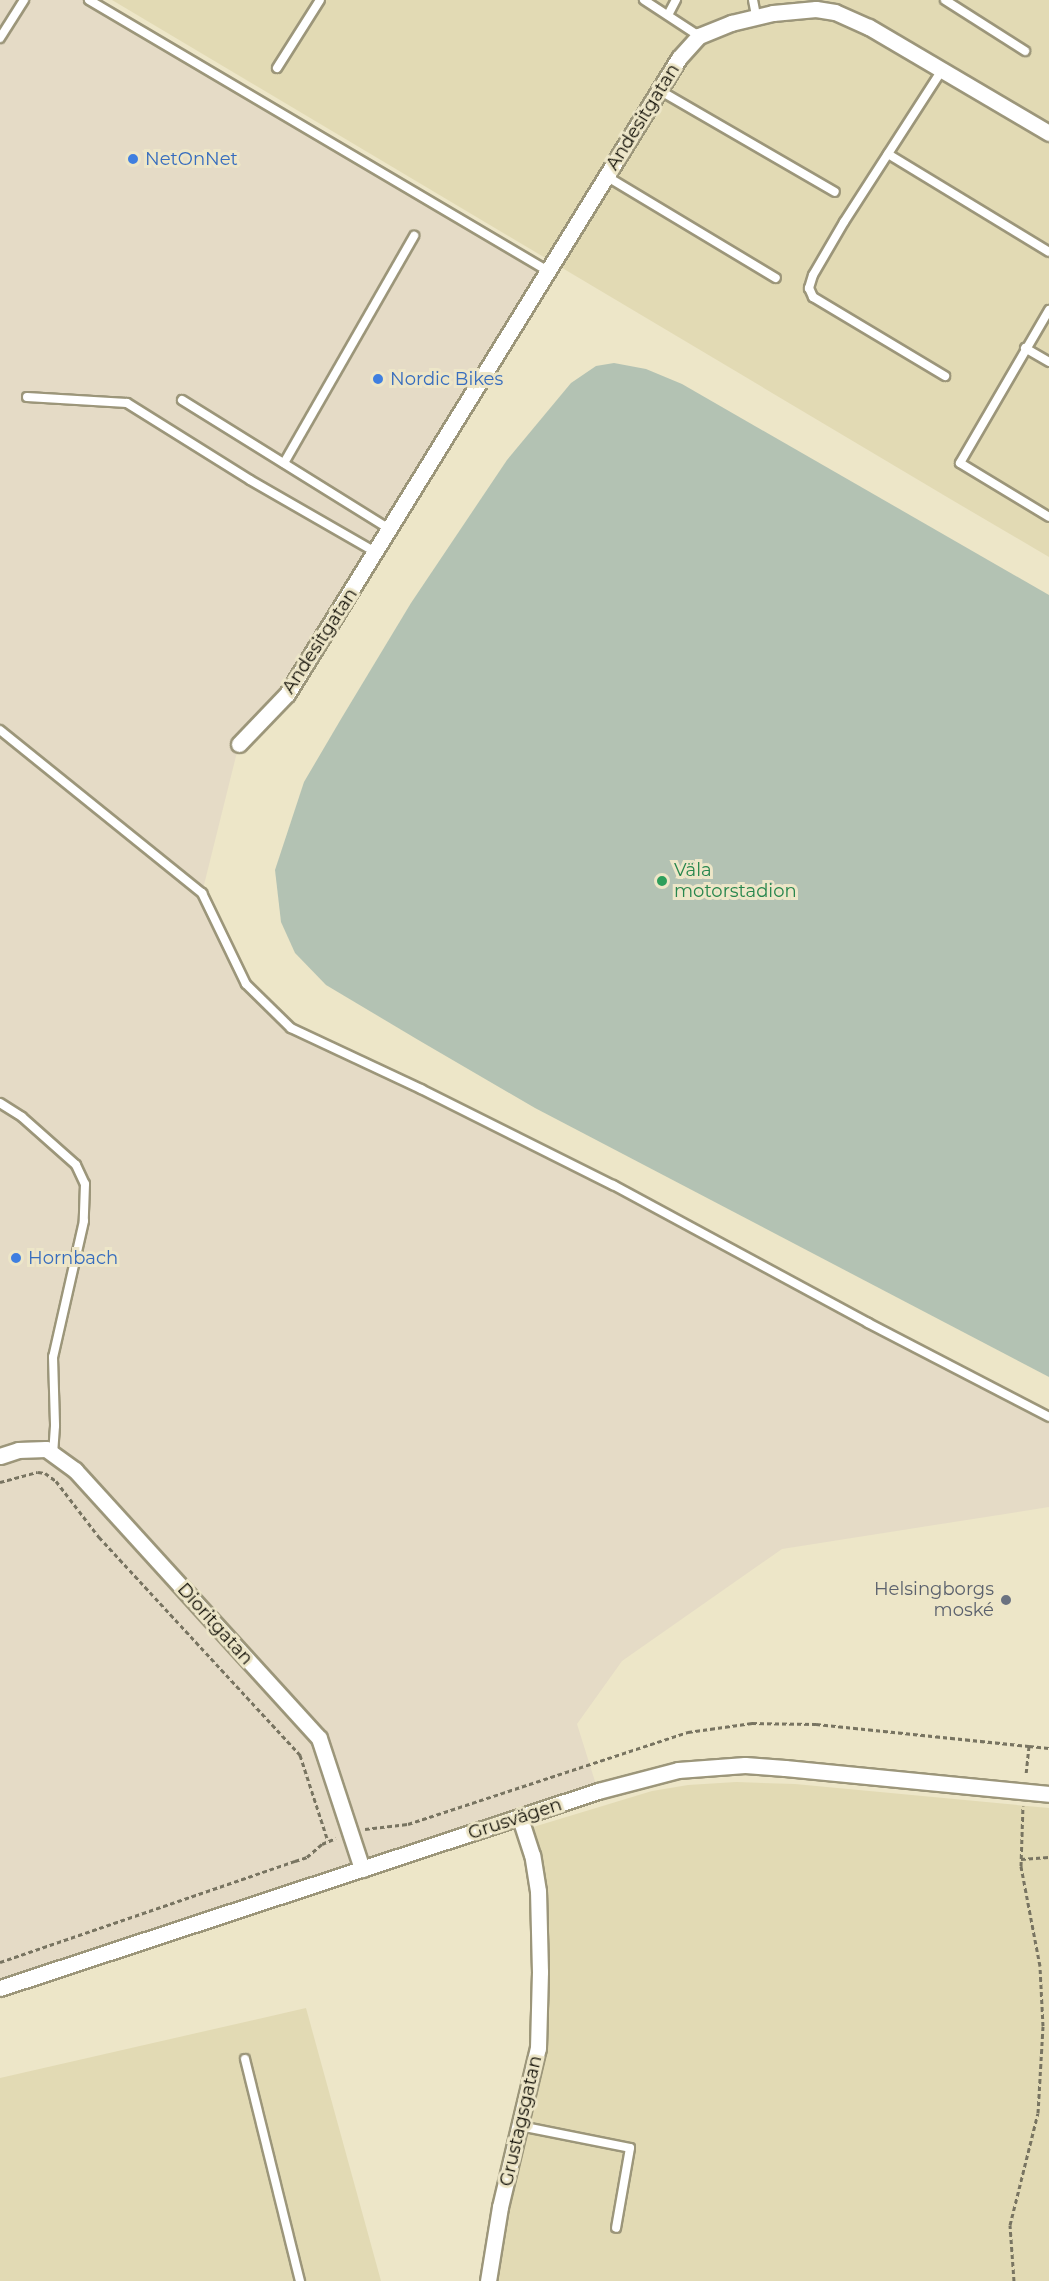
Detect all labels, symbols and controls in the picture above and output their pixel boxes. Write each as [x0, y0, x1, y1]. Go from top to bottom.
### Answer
street label: Andesitgatan [602, 60, 684, 174]
place label: NetOnNet [145, 148, 238, 170]
marker: NetOnNet [126, 152, 140, 166]
place label: Nordic Bikes [390, 368, 503, 390]
marker: Nordic Bikes [371, 372, 385, 386]
street label: Andesitgatan [278, 584, 362, 698]
place label: Väla motorstadion [674, 860, 797, 902]
marker: Väla motorstadion [655, 874, 669, 888]
place label: Hornbach [28, 1247, 118, 1269]
marker: Hornbach [9, 1251, 23, 1265]
street label: Dioritgatan [173, 1579, 257, 1669]
place label: Helsingborgs moské [874, 1579, 994, 1622]
marker: Helsingborgs moské [999, 1593, 1013, 1607]
street label: Grusvägen [465, 1794, 565, 1844]
street label: Grustagsgatan [495, 2054, 547, 2188]

